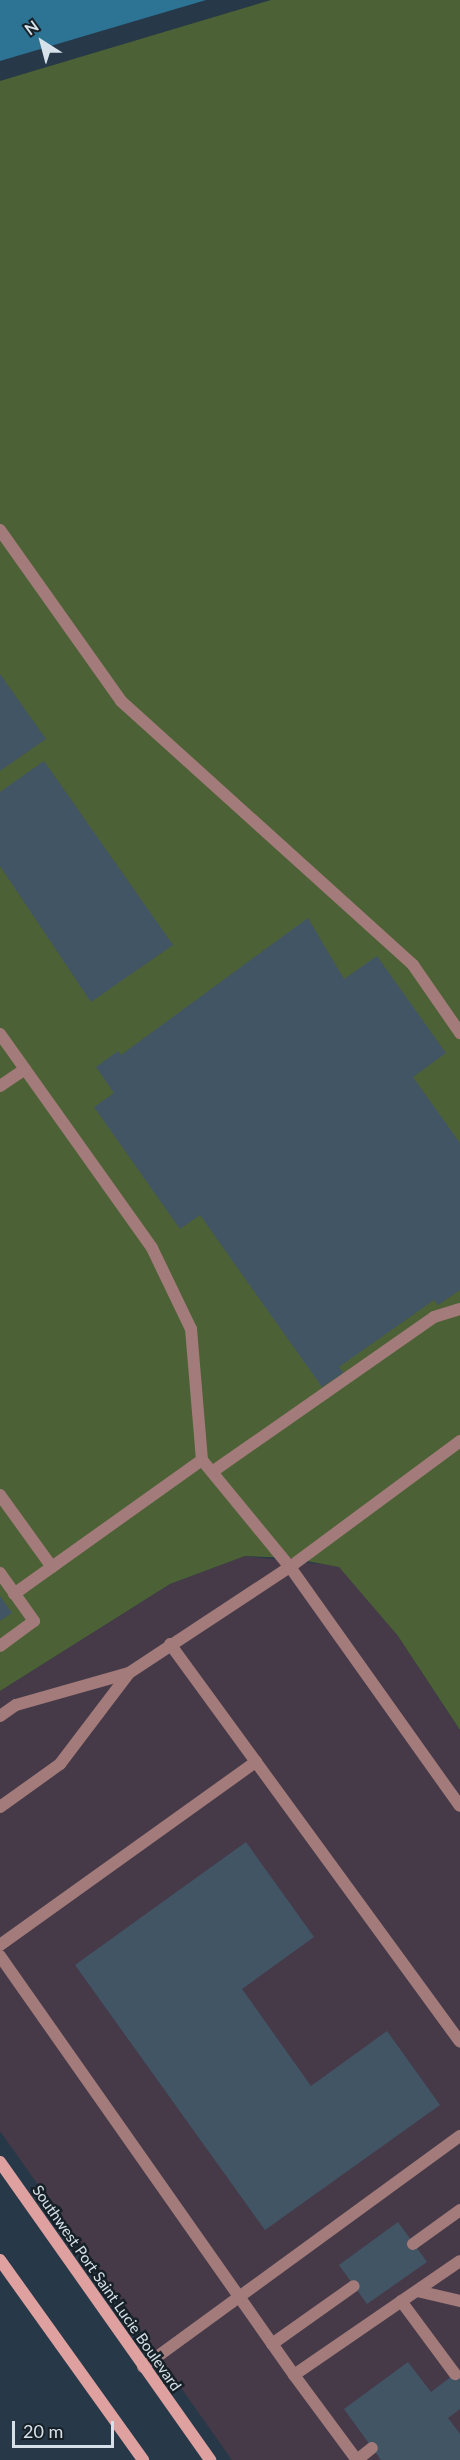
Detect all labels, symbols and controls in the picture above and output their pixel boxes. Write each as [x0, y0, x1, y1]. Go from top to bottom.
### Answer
north arrow [12, 12, 72, 72]
text: N [21, 16, 42, 38]
street label: Southwest Port Saint Lucie Boulevard [29, 2182, 185, 2394]
scale bar [15, 2409, 117, 2447]
text: 20 m [23, 2420, 63, 2442]

